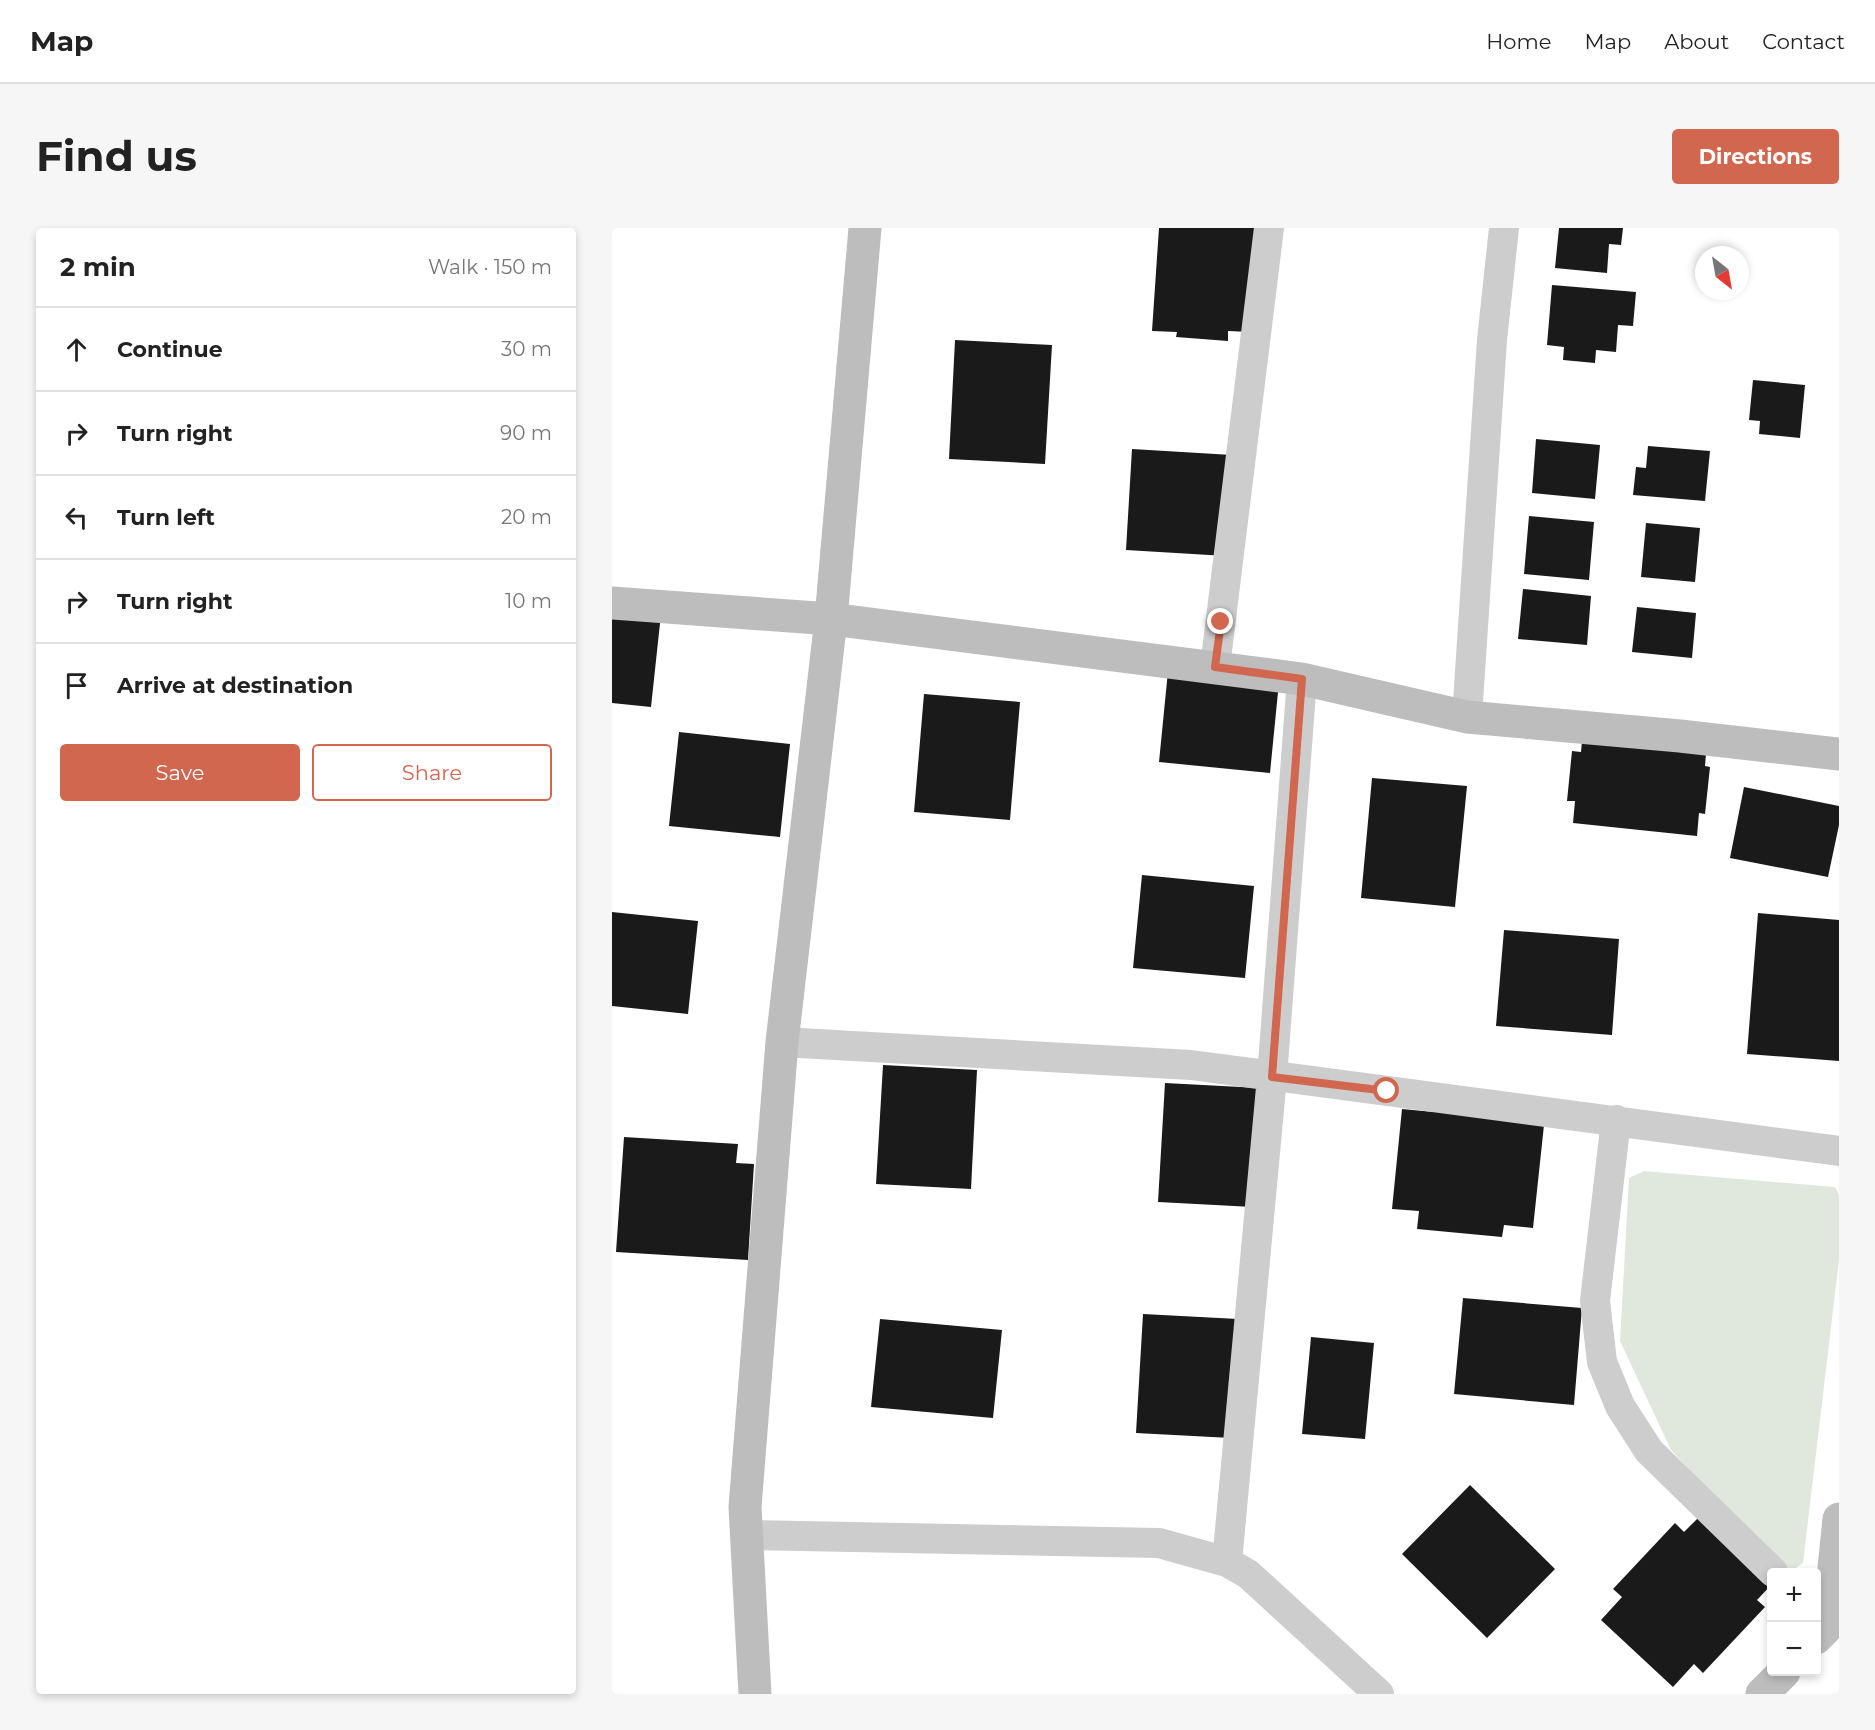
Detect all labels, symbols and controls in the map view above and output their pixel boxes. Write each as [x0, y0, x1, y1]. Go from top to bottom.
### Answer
text: Map [30, 24, 93, 58]
text: Home [1486, 29, 1551, 54]
text: Map [1584, 29, 1631, 54]
text: About [1664, 29, 1729, 54]
text: Contact [1762, 29, 1845, 54]
button: Directions [1672, 129, 1839, 184]
text: Find us [36, 130, 197, 182]
north arrow [1695, 246, 1749, 300]
text: 2 min [60, 251, 136, 283]
text: Walk · 150 m [428, 255, 552, 279]
icon: ahead [60, 333, 93, 366]
text: Continue [117, 336, 223, 363]
text: 30 m [501, 337, 552, 361]
icon: right [60, 417, 93, 450]
text: Turn right [117, 420, 232, 447]
text: 90 m [500, 421, 552, 445]
icon: left [60, 501, 93, 534]
text: Turn left [117, 504, 215, 531]
text: 20 m [501, 505, 552, 529]
icon: right [60, 585, 93, 618]
text: Turn right [117, 588, 232, 615]
text: 10 m [505, 589, 552, 613]
route end [1207, 608, 1233, 634]
icon: arrive [60, 669, 93, 702]
text: Arrive at destination [117, 672, 353, 699]
button: Save [60, 744, 300, 801]
button: Share [312, 744, 552, 801]
route start [1373, 1077, 1399, 1103]
map controls [1767, 1568, 1821, 1676]
button: + [1767, 1568, 1821, 1622]
button: − [1767, 1622, 1821, 1676]

